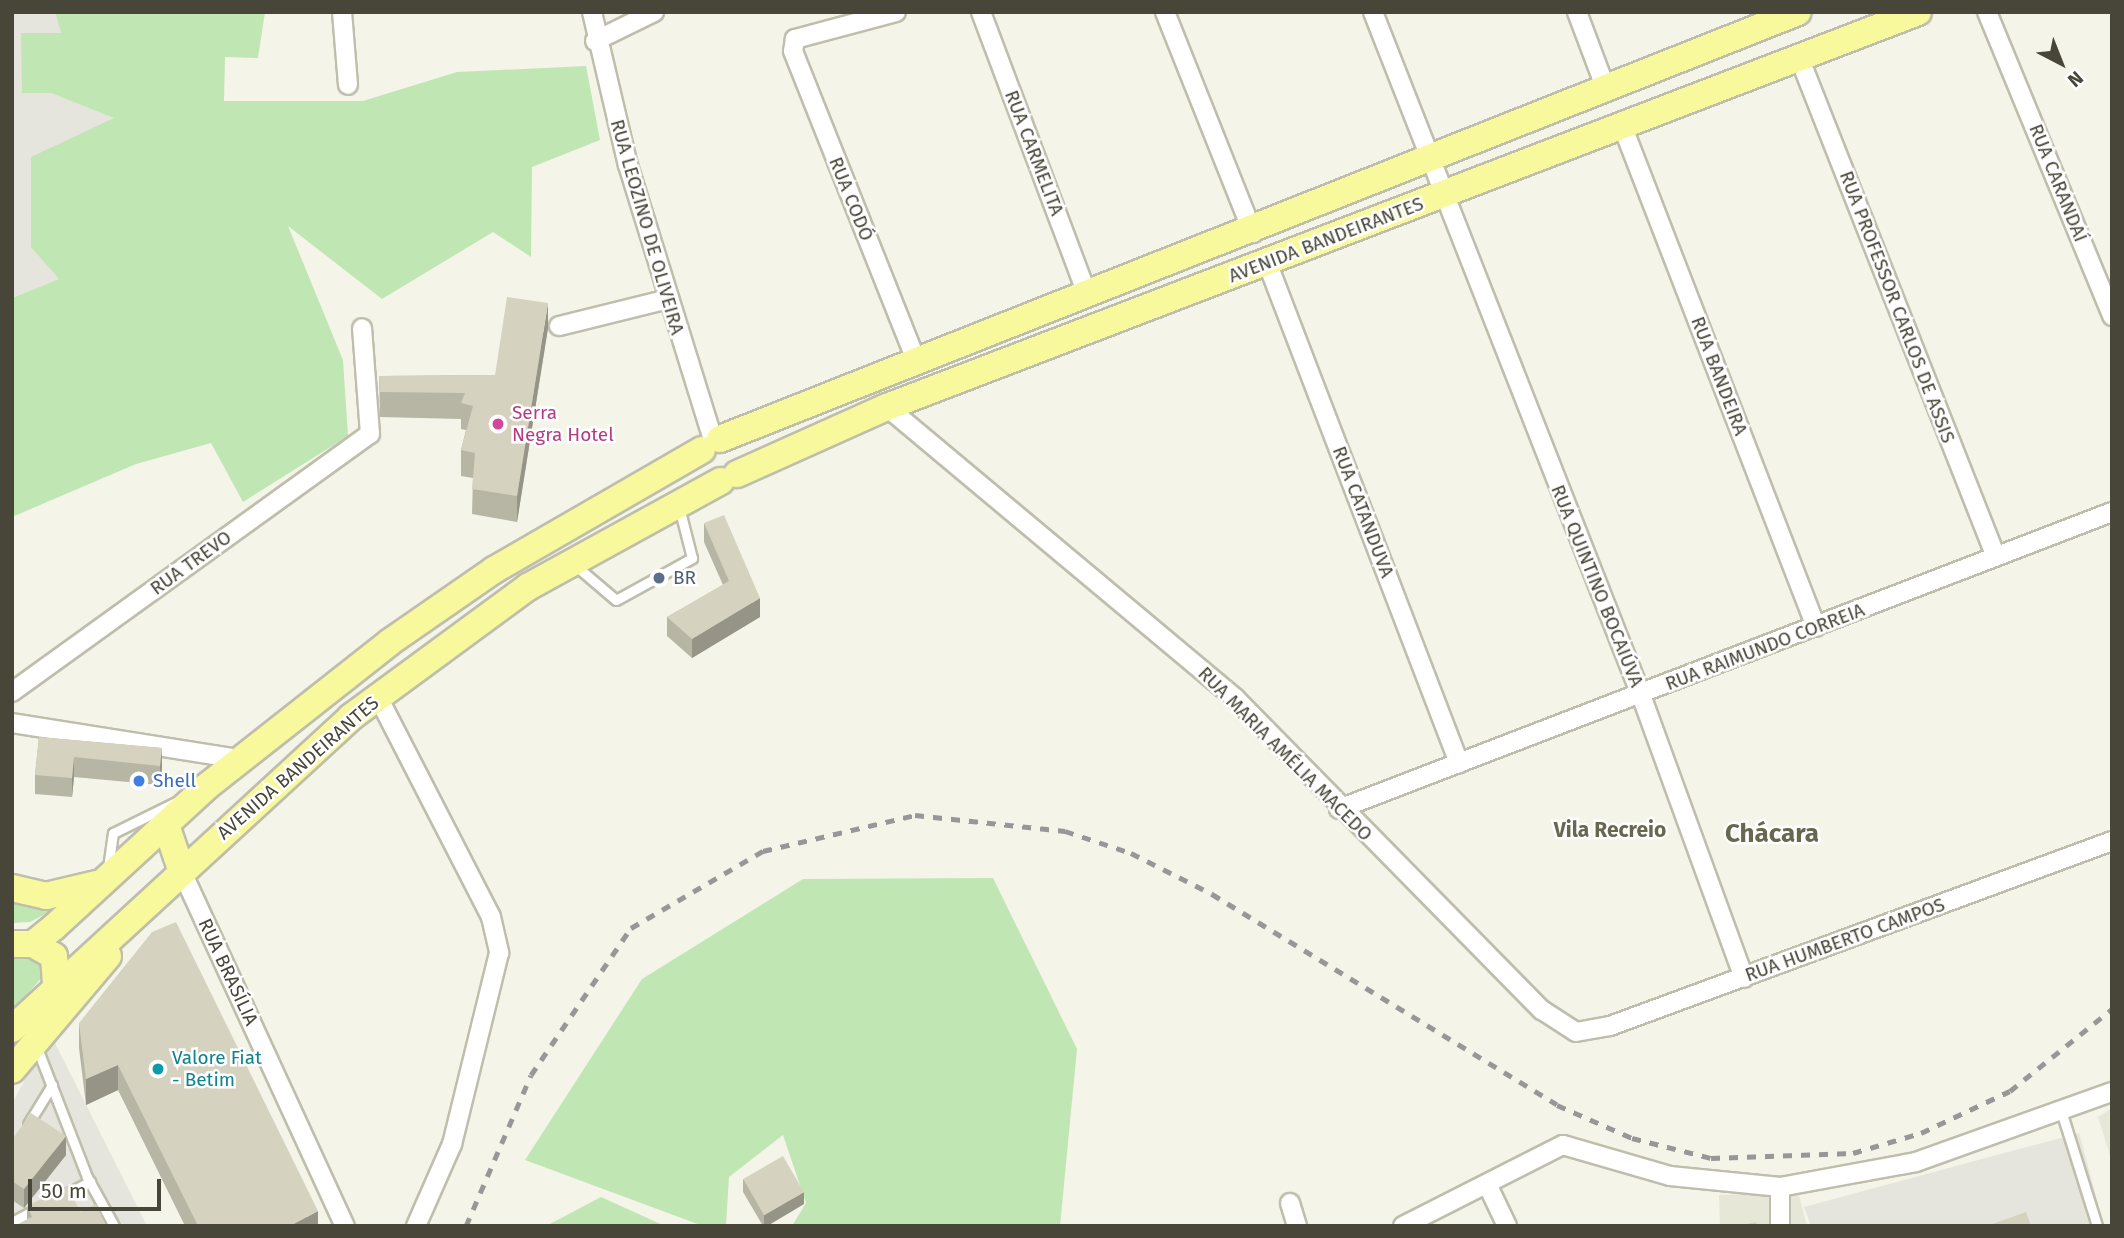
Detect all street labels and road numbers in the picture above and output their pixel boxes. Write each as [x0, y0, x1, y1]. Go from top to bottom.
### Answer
street label: RUA CARMELITA [1000, 87, 1068, 219]
street label: RUA LEOZINO DE OLIVEIRA [605, 117, 689, 337]
street label: RUA CARANDAÍ [2024, 121, 2092, 245]
street label: RUA CODÓ [824, 154, 878, 244]
street label: RUA PROFESSOR CARLOS DE ASSIS [1834, 168, 1960, 446]
street label: AVENIDA BANDEIRANTES [1225, 192, 1427, 288]
street label: RUA BANDEIRA [1686, 313, 1752, 439]
street label: RUA CATANDUVA [1327, 443, 1399, 581]
street label: RUA QUINTINO BOCAIÚVA [1546, 482, 1648, 690]
street label: RUA TREVO [146, 526, 236, 600]
street label: RUA RAIMUNDO CORREIA [1662, 598, 1868, 696]
street label: RUA MARIA AMÉLIA MACEDO [1193, 662, 1377, 846]
street label: AVENIDA BANDEIRANTES [213, 692, 383, 844]
street label: RUA HUMBERTO CAMPOS [1742, 893, 1948, 987]
street label: RUA BRASÍLIA [193, 915, 263, 1029]

